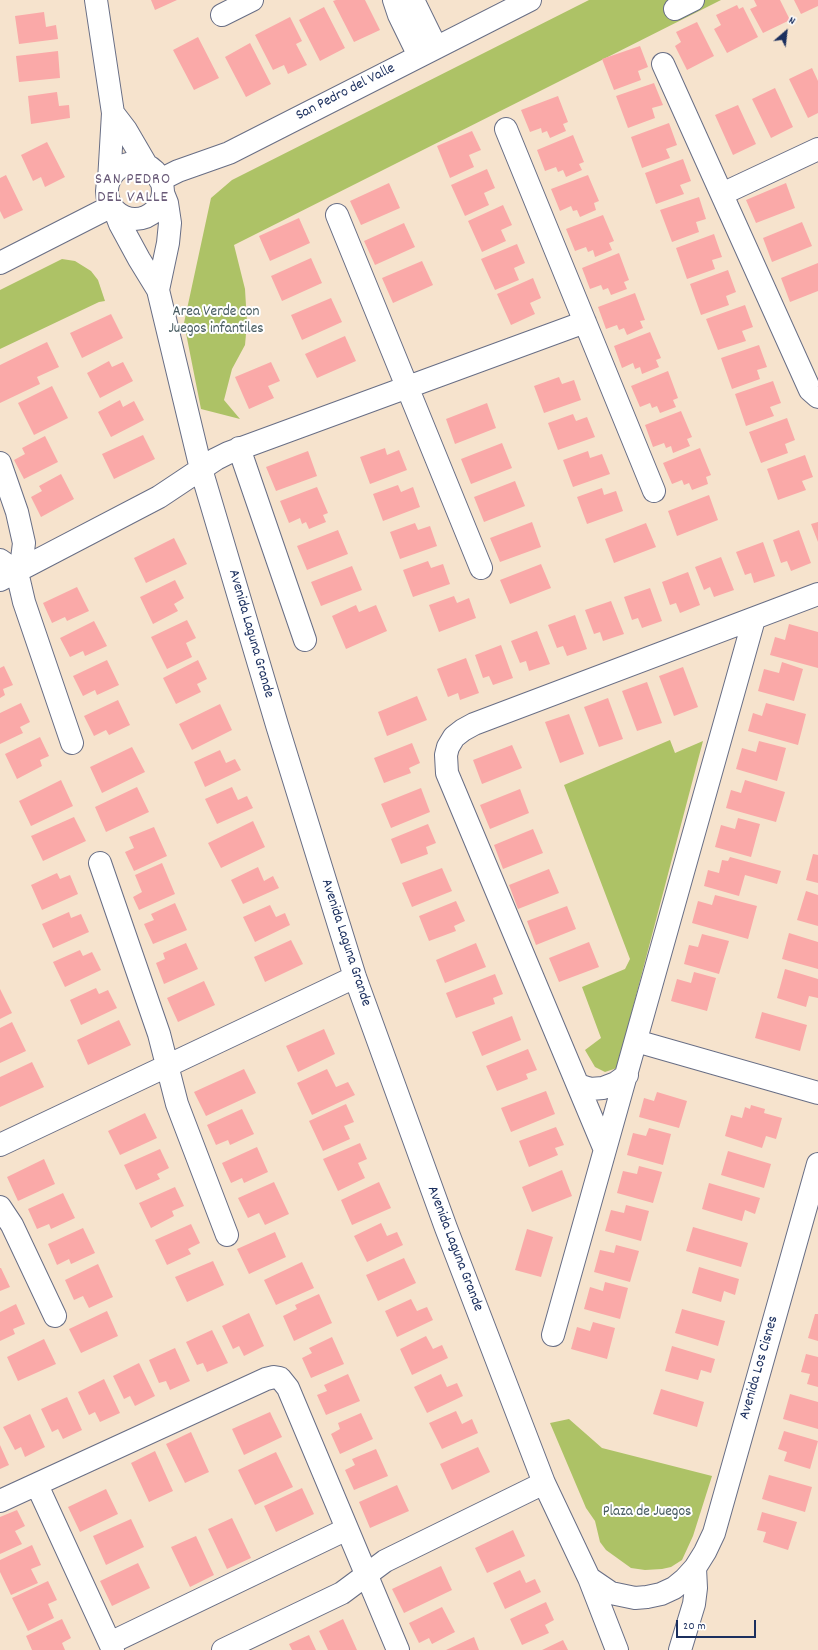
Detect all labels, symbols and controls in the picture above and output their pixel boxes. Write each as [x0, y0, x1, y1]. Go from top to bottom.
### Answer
north arrow [766, 12, 806, 52]
text: N [785, 13, 798, 30]
street label: San Pedro del Valle [293, 60, 399, 126]
district label: SAN PEDRO DEL VALLE [95, 171, 171, 209]
park label: Area Verde con Juegos infantiles [168, 304, 264, 339]
street label: Avenida Laguna Grande [223, 568, 277, 700]
street label: Avenida Laguna Grande [316, 877, 374, 1009]
street label: Avenida Laguna Grande [422, 1184, 486, 1314]
street label: Avenida Los Cisnes [737, 1314, 783, 1422]
park label: Plaza de Juegos [603, 1504, 691, 1522]
scale bar [678, 1612, 758, 1638]
text: 20 m [683, 1618, 706, 1635]

